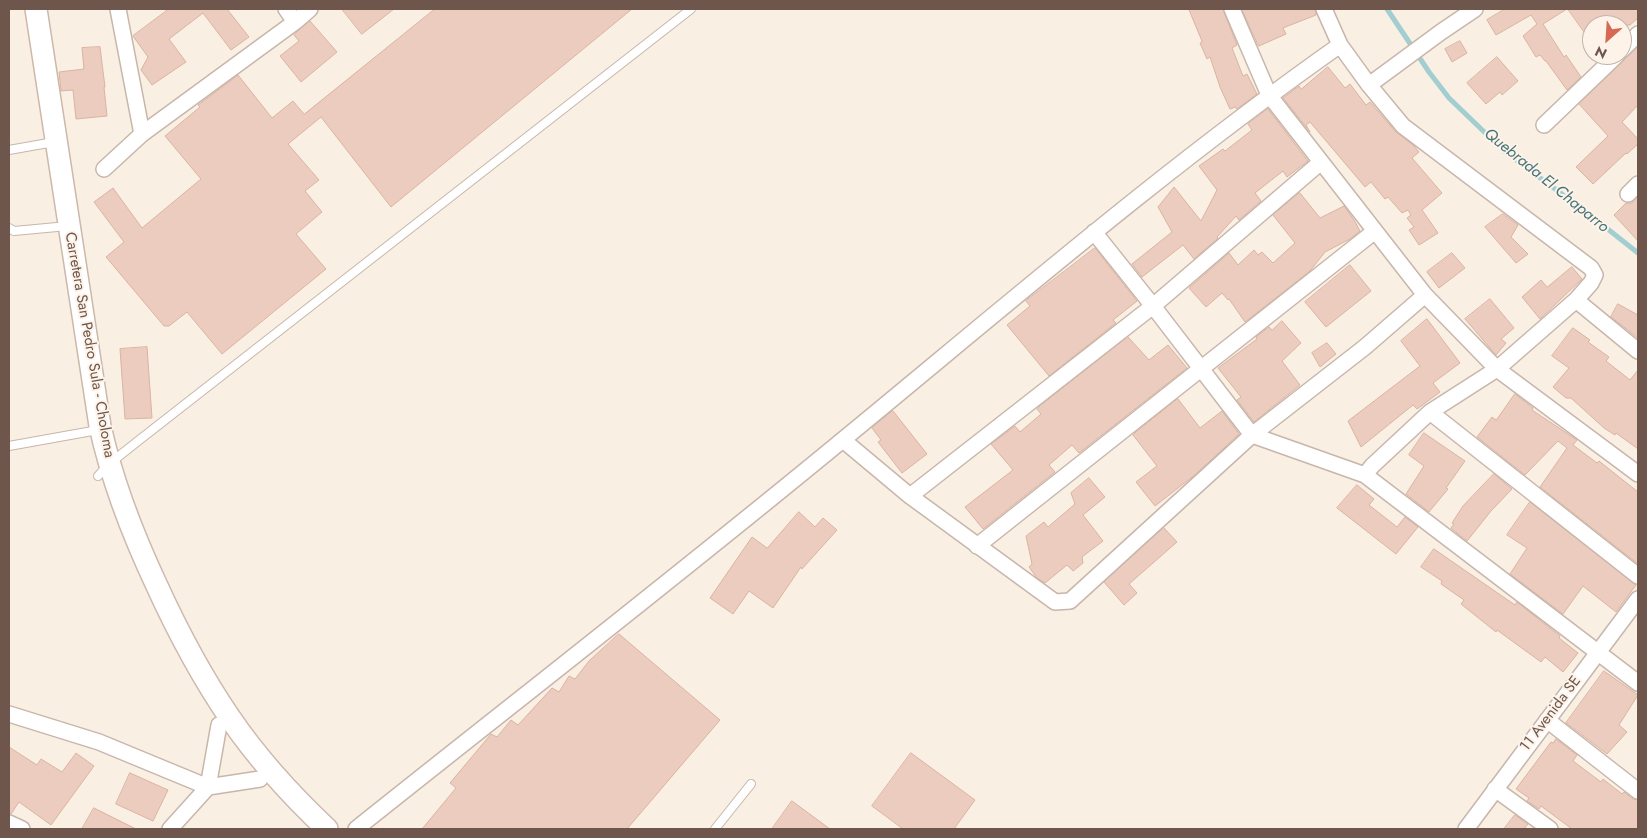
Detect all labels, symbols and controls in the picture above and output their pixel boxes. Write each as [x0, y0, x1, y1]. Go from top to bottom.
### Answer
north arrow [1582, 15, 1632, 65]
text: N [1591, 41, 1610, 64]
water label: Quebrada El Chaparro [1480, 125, 1612, 237]
street label: Carretera San Pedro Sula - Choloma [60, 231, 118, 459]
street label: 11 Avenida SE [1517, 673, 1585, 755]

